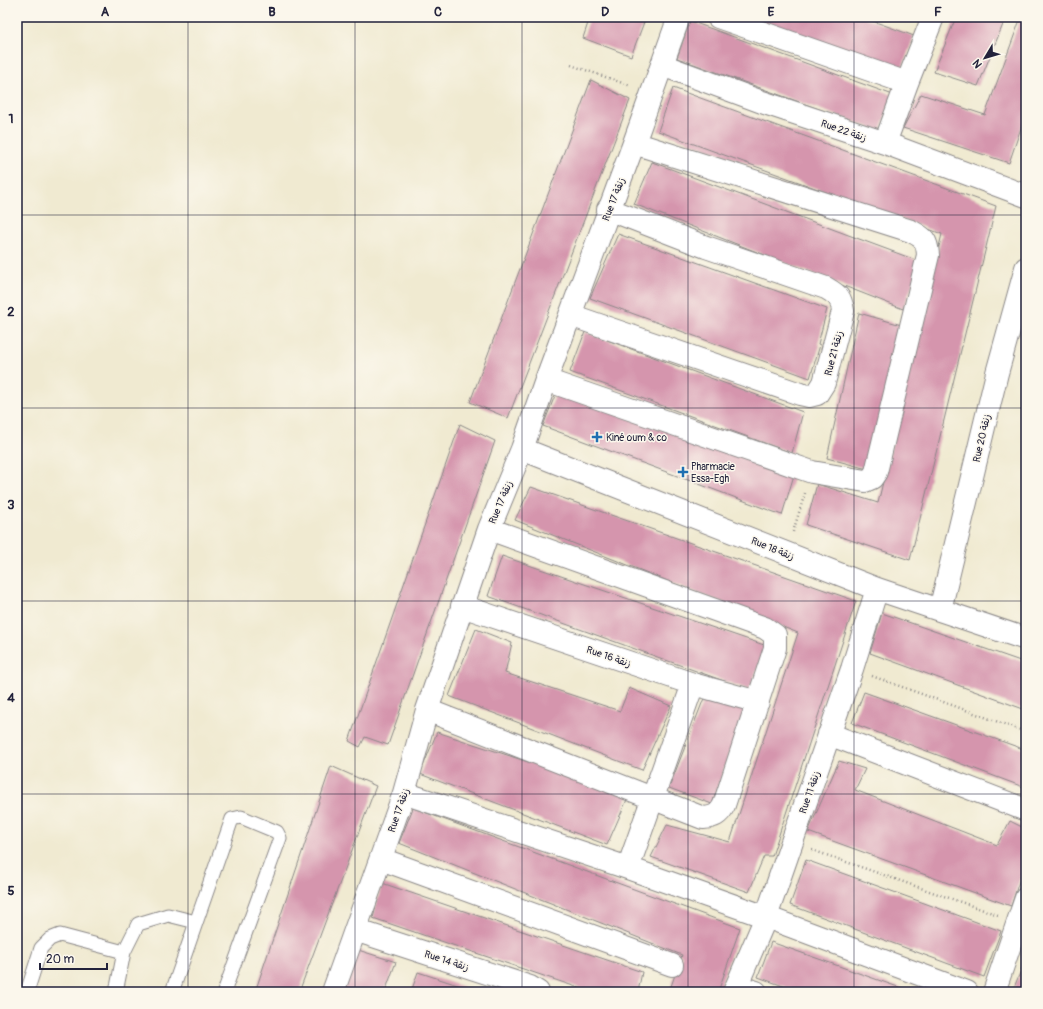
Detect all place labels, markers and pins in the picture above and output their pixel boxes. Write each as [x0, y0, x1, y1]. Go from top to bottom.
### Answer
marker: Kiné oum & co [591, 431, 603, 443]
place label: Kiné oum & co [606, 432, 668, 444]
place label: Pharmacie Essa-Egh [691, 461, 735, 485]
marker: Pharmacie Essa-Egh [678, 467, 688, 477]

